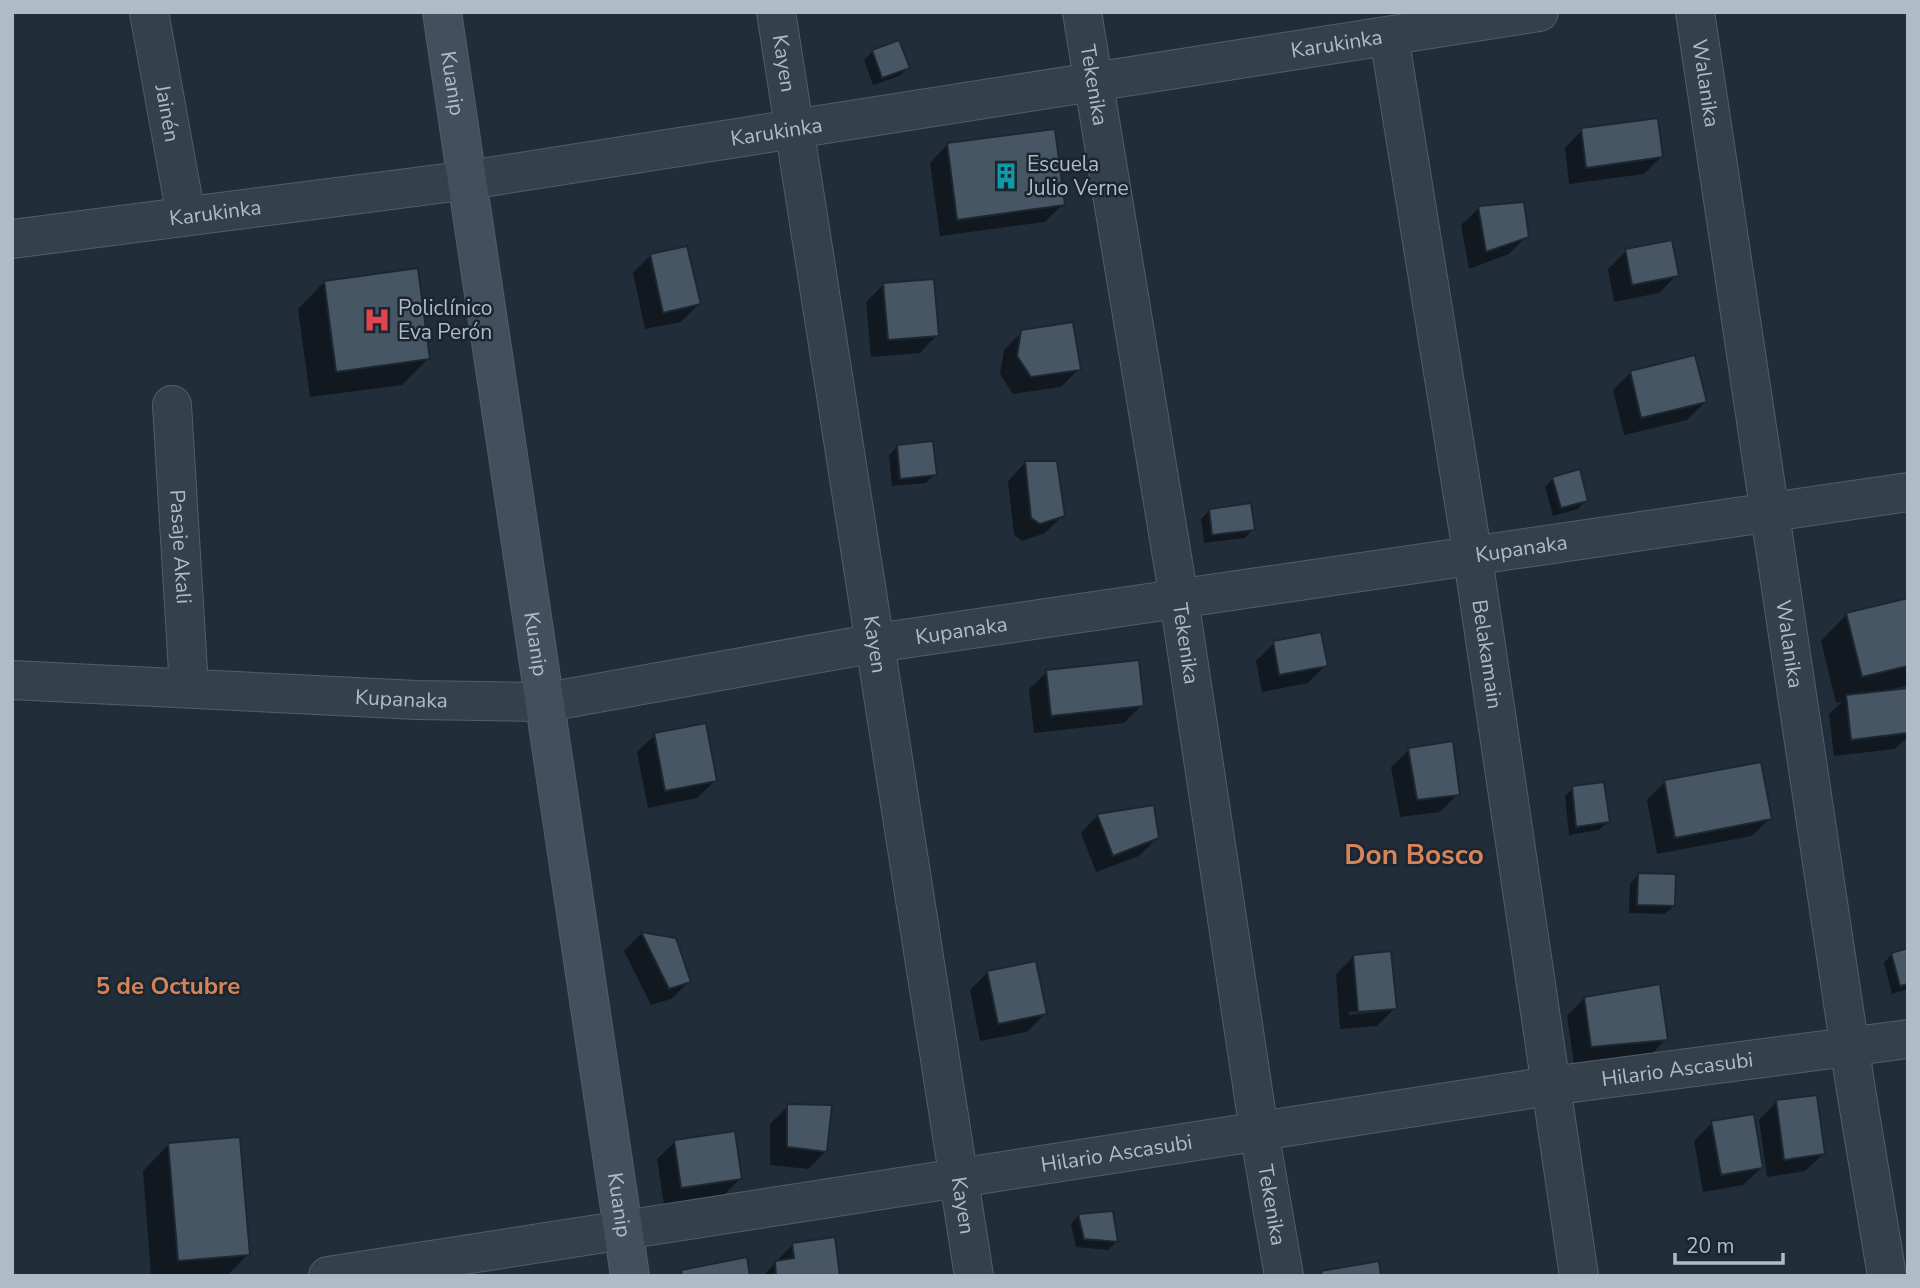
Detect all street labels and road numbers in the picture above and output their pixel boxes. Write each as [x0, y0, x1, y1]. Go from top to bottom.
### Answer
street label: Karukinka [1289, 23, 1384, 65]
street label: Kayen [766, 33, 802, 94]
street label: Walanika [1685, 37, 1726, 129]
street label: Tekenika [1074, 42, 1115, 128]
street label: Kuanip [434, 49, 471, 117]
street label: Jainén [148, 81, 186, 144]
street label: Karukinka [729, 111, 824, 153]
street label: Karukinka [168, 193, 263, 233]
street label: Pasaje Akali [163, 489, 198, 605]
street label: Kupanaka [1473, 528, 1569, 569]
street label: Belakamain [1465, 598, 1509, 711]
street label: Walanika [1769, 598, 1810, 690]
street label: Tekenika [1166, 601, 1206, 686]
street label: Kuanip [517, 610, 555, 678]
street label: Kupanaka [913, 610, 1009, 651]
street label: Kayen [857, 614, 893, 675]
street label: Kupanaka [355, 683, 448, 714]
street label: Hilario Ascasubi [1600, 1045, 1755, 1093]
street label: Hilario Ascasubi [1039, 1128, 1194, 1179]
street label: Tekenika [1251, 1162, 1293, 1248]
street label: Kuanip [601, 1171, 638, 1239]
street label: Kayen [945, 1175, 981, 1236]

